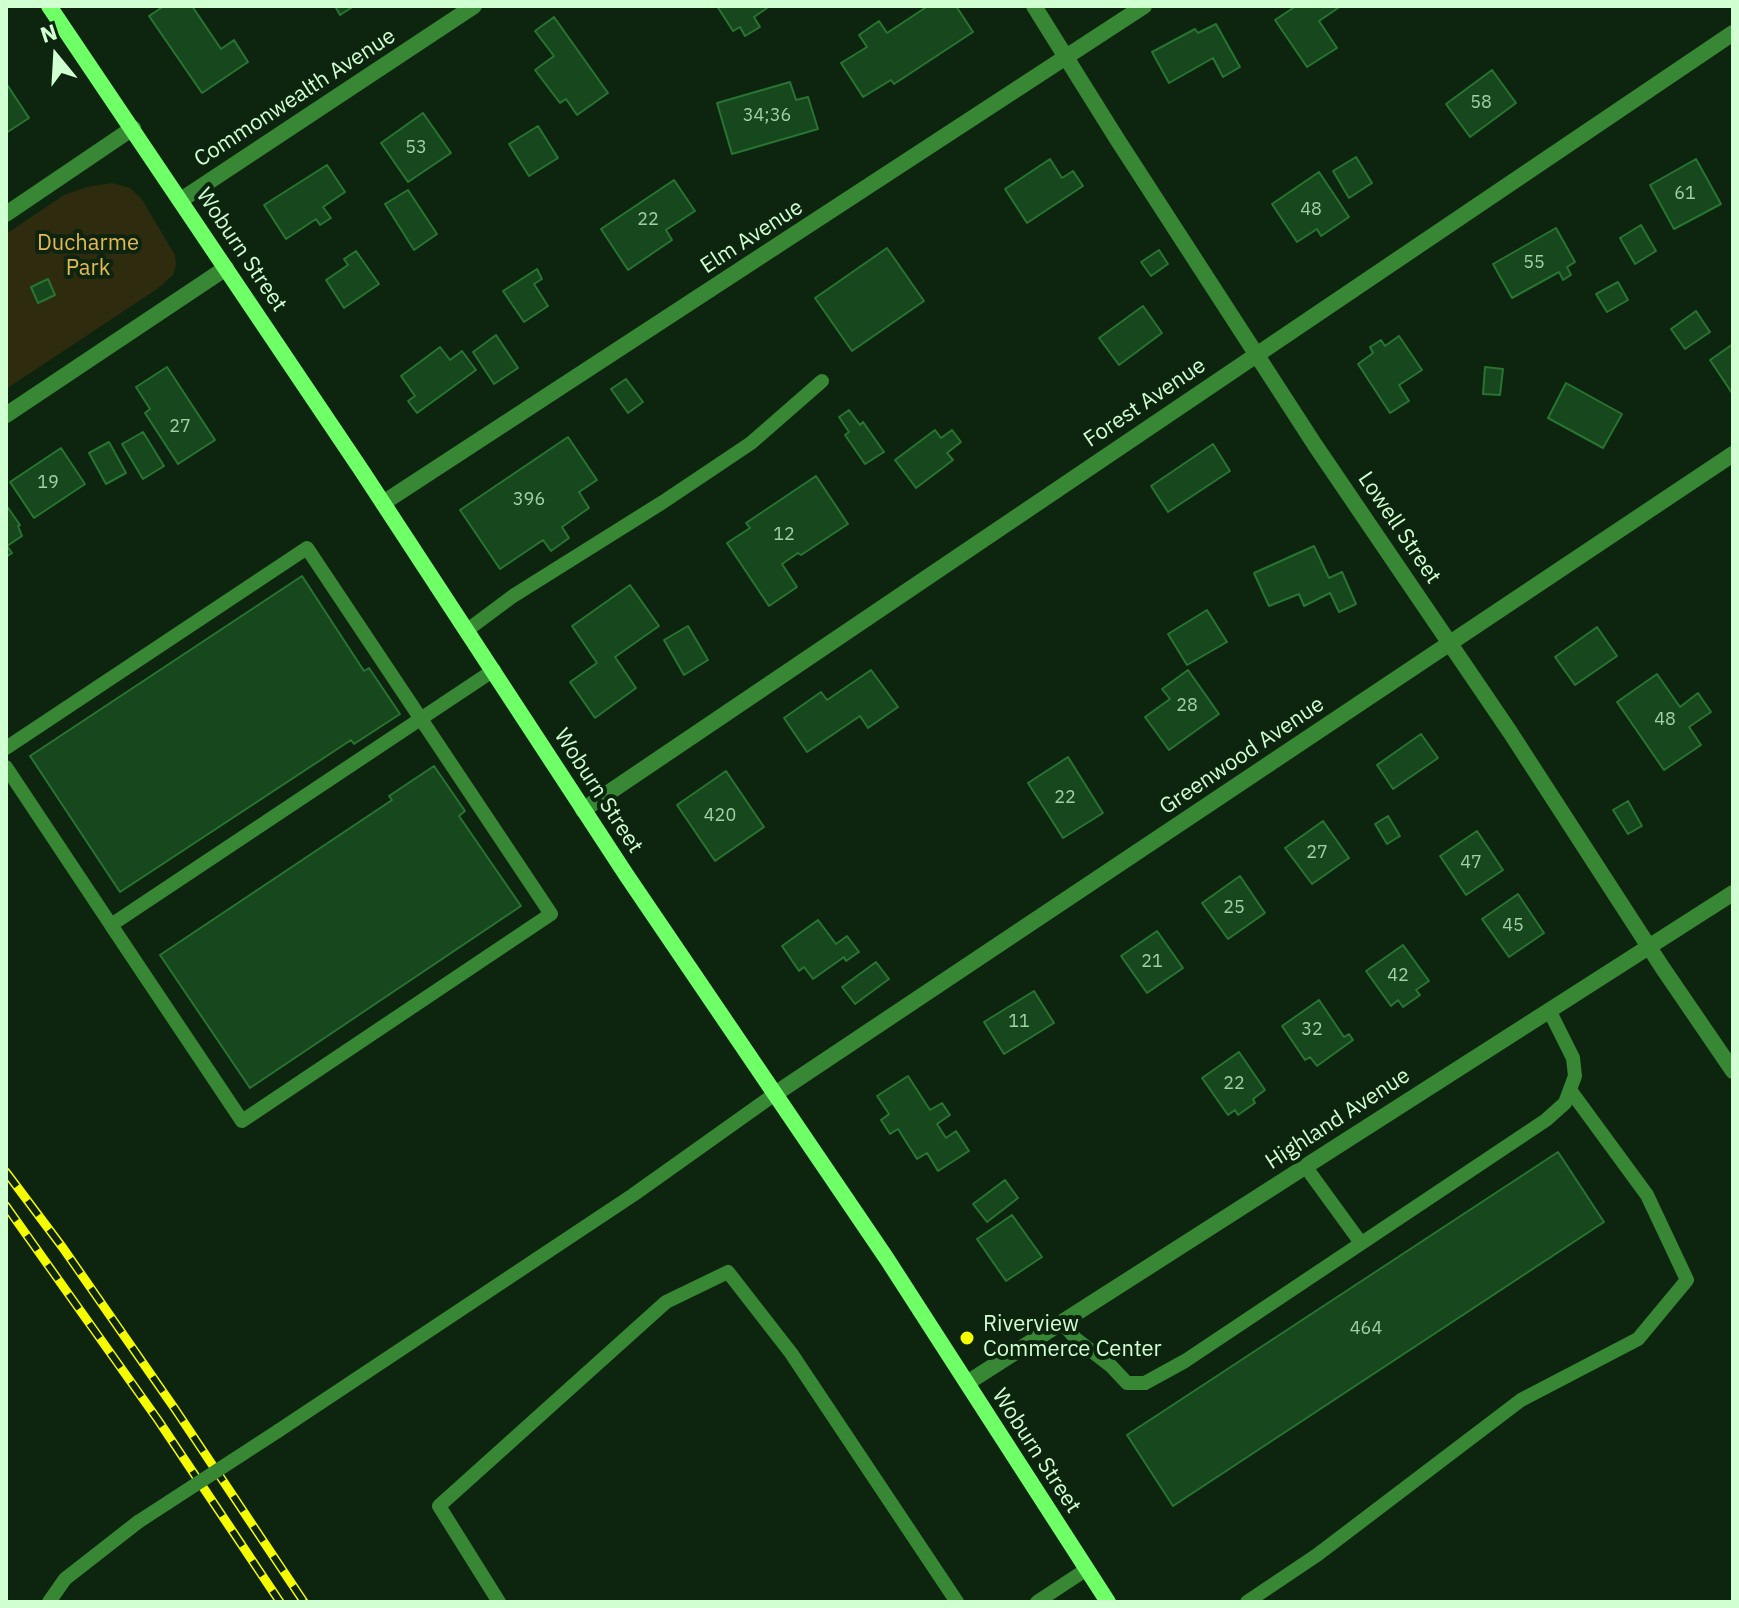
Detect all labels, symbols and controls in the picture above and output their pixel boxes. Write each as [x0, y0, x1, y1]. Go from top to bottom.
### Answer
north arrow [16, 16, 96, 96]
text: N [36, 16, 60, 49]
street label: Commonwealth Avenue [189, 23, 401, 173]
house number: 58 [1470, 92, 1492, 114]
house number: 34;36 [743, 105, 791, 127]
house number: 53 [405, 137, 427, 159]
street label: Woburn Street [190, 183, 292, 317]
house number: 61 [1674, 183, 1696, 205]
street label: Elm Avenue [696, 194, 808, 280]
house number: 48 [1300, 199, 1322, 221]
house number: 22 [637, 209, 659, 231]
park label: Ducharme Park [37, 231, 139, 282]
house number: 55 [1523, 252, 1545, 274]
street label: Forest Avenue [1079, 353, 1211, 453]
house number: 27 [169, 416, 191, 438]
street label: Lowell Street [1352, 467, 1446, 589]
house number: 19 [37, 472, 59, 494]
house number: 396 [513, 489, 545, 511]
house number: 12 [773, 524, 795, 546]
street label: Greenwood Avenue [1155, 691, 1329, 821]
house number: 28 [1176, 695, 1198, 717]
house number: 48 [1654, 709, 1676, 731]
street label: Woburn Street [548, 724, 648, 858]
house number: 22 [1054, 787, 1076, 809]
house number: 420 [704, 805, 736, 827]
house number: 27 [1306, 842, 1328, 864]
house number: 47 [1460, 852, 1482, 874]
house number: 25 [1223, 897, 1245, 919]
house number: 45 [1502, 915, 1524, 937]
house number: 21 [1141, 951, 1163, 973]
house number: 42 [1387, 965, 1409, 987]
house number: 11 [1008, 1011, 1030, 1033]
house number: 32 [1301, 1019, 1323, 1041]
street label: Highland Avenue [1261, 1063, 1415, 1175]
house number: 22 [1223, 1073, 1245, 1095]
place label: Riverview Commerce Center [983, 1312, 1162, 1364]
house number: 464 [1350, 1318, 1382, 1340]
marker: Riverview Commerce Center [958, 1329, 976, 1347]
street label: Woburn Street [986, 1384, 1086, 1518]

